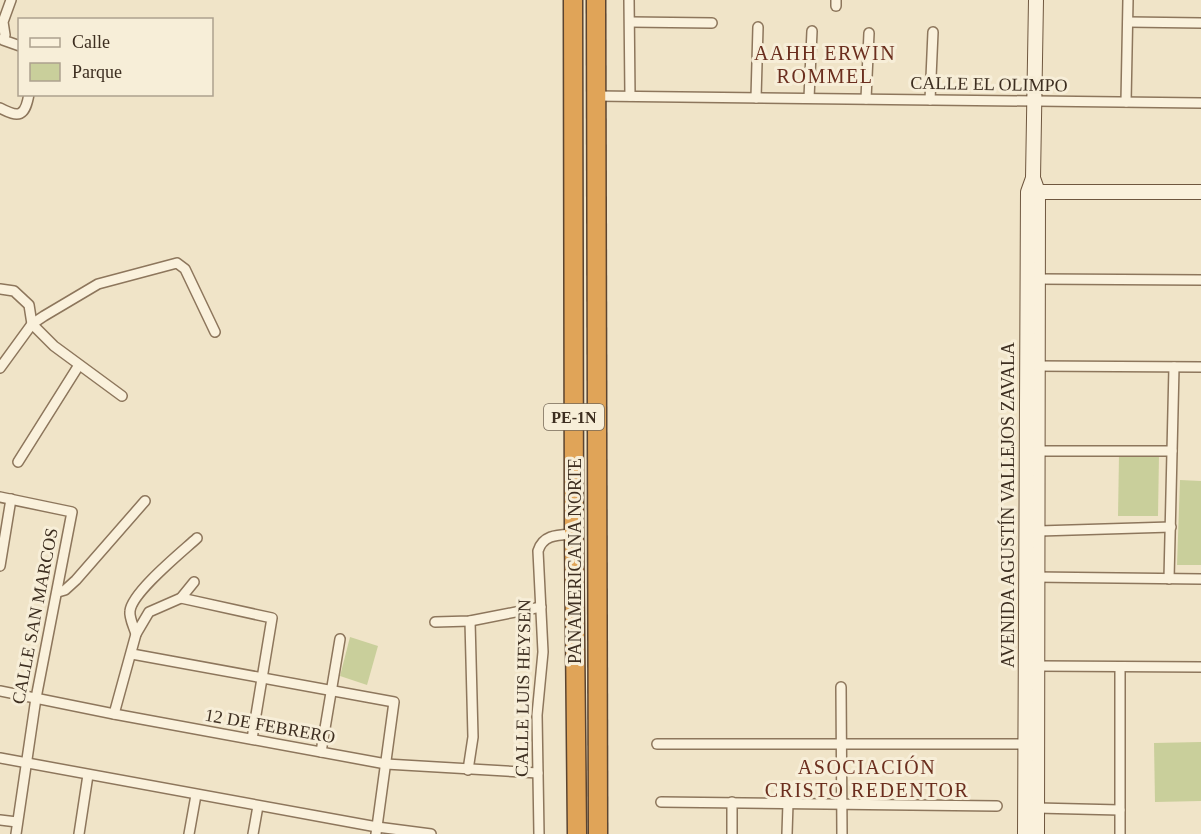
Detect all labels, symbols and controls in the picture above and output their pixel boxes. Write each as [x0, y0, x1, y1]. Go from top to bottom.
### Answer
legend [18, 18, 213, 96]
text: Calle [72, 32, 110, 52]
district label: AAHH ERWIN ROMMEL [754, 42, 896, 87]
text: Parque [72, 62, 122, 82]
street label: CALLE EL OLIMPO [910, 73, 1068, 95]
street label: AVENIDA AGUSTÍN VALLEJOS ZAVALA [997, 342, 1018, 668]
road number: PE-1N [544, 404, 604, 430]
street label: PANAMERICANA NORTE [565, 458, 585, 664]
street label: CALLE SAN MARCOS [8, 526, 62, 706]
street label: CALLE LUIS HEYSEN [511, 599, 535, 777]
street label: 12 DE FEBRERO [203, 705, 337, 747]
district label: ASOCIACIÓN CRISTO REDENTOR [765, 755, 969, 801]

